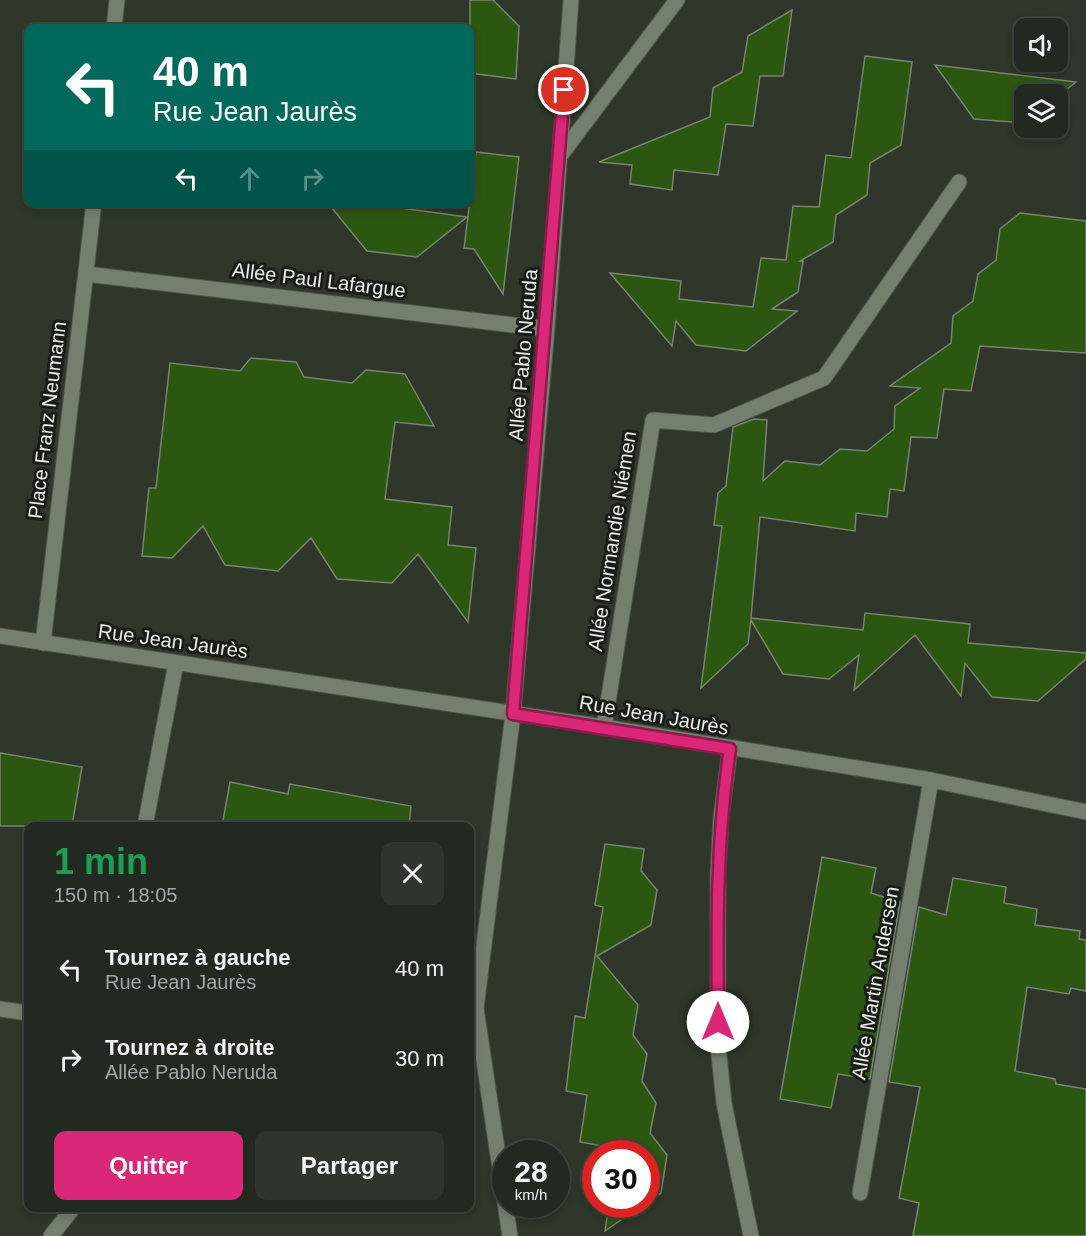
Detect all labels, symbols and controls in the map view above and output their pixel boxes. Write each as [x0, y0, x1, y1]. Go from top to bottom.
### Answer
map controls [1014, 18, 1068, 138]
button: sound [1014, 18, 1068, 72]
icon: left [54, 48, 132, 126]
text: 40 m [153, 48, 249, 95]
pin [538, 64, 589, 115]
icon: arrive [547, 73, 580, 106]
button: layers [1014, 84, 1068, 138]
text: Rue Jean Jaurès [153, 97, 357, 127]
icon: left [170, 162, 203, 195]
icon: ahead [233, 162, 266, 195]
icon: right [296, 162, 329, 195]
street label: Allée Paul Lafargue [231, 258, 407, 302]
street label: Allée Pablo Neruda [505, 267, 542, 442]
street label: Place Franz Neumann [24, 320, 70, 520]
street label: Allée Normandie Niémen [584, 429, 640, 653]
street label: Rue Jean Jaurès [97, 620, 249, 662]
street label: Rue Jean Jaurès [578, 691, 730, 739]
text: 1 min [54, 841, 148, 882]
button: close [381, 842, 444, 905]
text: 150 m · 18:05 [54, 884, 177, 906]
street label: Allée Martin Andersen [847, 885, 903, 1081]
text: Tournez à gauche [105, 945, 290, 970]
icon: left [54, 953, 87, 986]
text: 40 m [395, 956, 444, 981]
text: Rue Jean Jaurès [105, 971, 256, 993]
position arrow [686, 990, 750, 1054]
text: Tournez à droite [105, 1035, 275, 1060]
icon: right [54, 1043, 87, 1076]
text: 30 m [395, 1046, 444, 1071]
text: Allée Pablo Neruda [105, 1061, 277, 1083]
button: Quitter [54, 1131, 243, 1200]
button: Partager [255, 1131, 444, 1200]
speed limit sign: 30 [582, 1140, 660, 1218]
text: 28 [514, 1155, 548, 1188]
text: km/h [515, 1186, 547, 1203]

